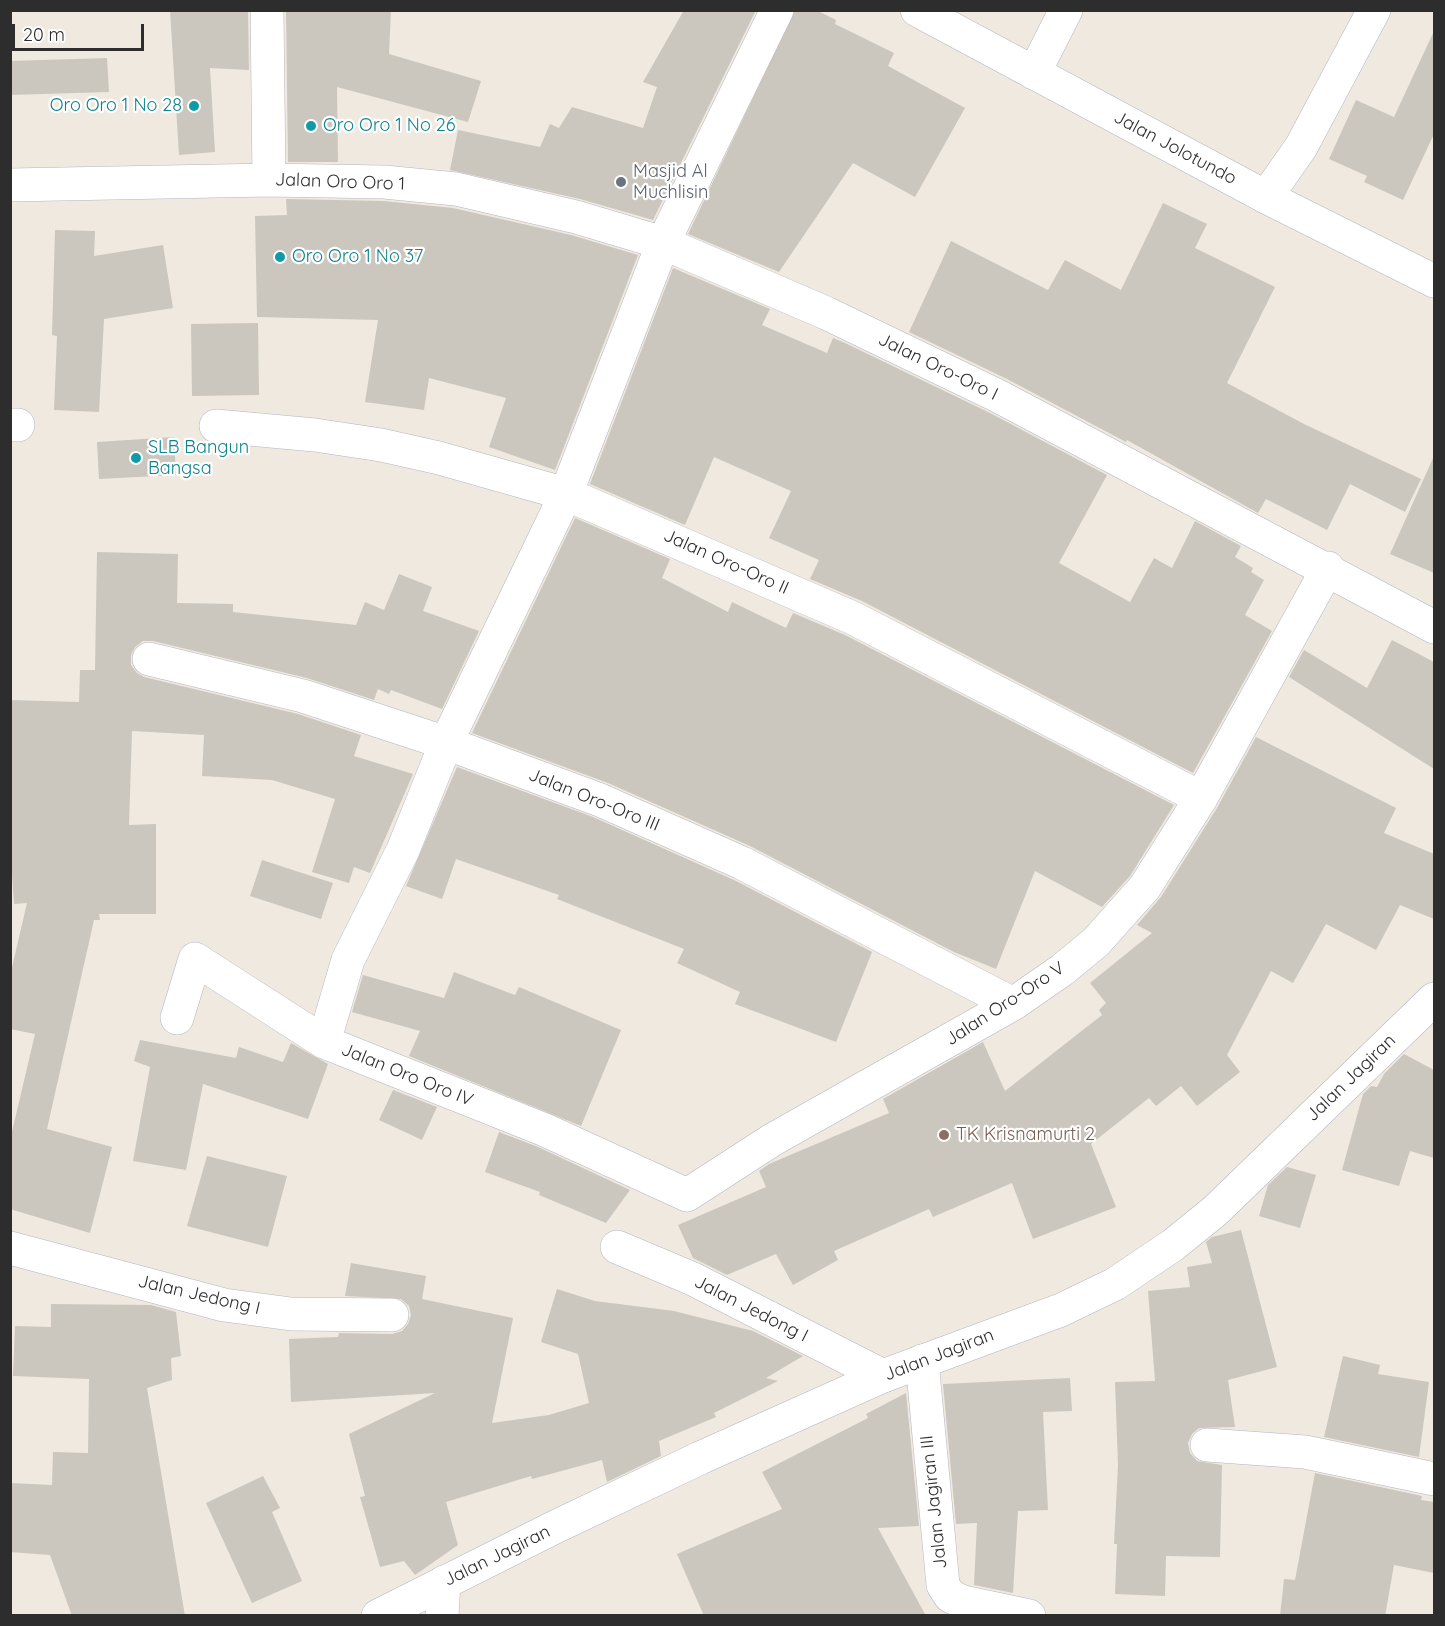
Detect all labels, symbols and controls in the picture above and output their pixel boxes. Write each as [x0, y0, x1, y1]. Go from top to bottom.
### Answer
scale bar [15, 12, 147, 50]
text: 20 m [23, 23, 65, 46]
place label: Oro Oro 1 No 28 [50, 95, 182, 117]
marker: Oro Oro 1 No 28 [187, 99, 201, 113]
street label: Jalan Jolotundo [1110, 107, 1240, 189]
place label: Oro Oro 1 No 26 [323, 115, 455, 137]
marker: Oro Oro 1 No 26 [304, 119, 318, 133]
place label: Masjid Al Muchlisin [633, 161, 708, 204]
street label: Jalan Oro Oro 1 [274, 169, 406, 195]
marker: Masjid Al Muchlisin [614, 175, 628, 189]
place label: Oro Oro 1 No 37 [292, 246, 423, 268]
marker: Oro Oro 1 No 37 [273, 250, 287, 264]
street label: Jalan Oro-Oro I [875, 329, 1001, 405]
place label: SLB Bangun Bangsa [148, 437, 249, 480]
marker: SLB Bangun Bangsa [129, 451, 143, 465]
street label: Jalan Oro-Oro II [660, 525, 792, 599]
street label: Jalan Oro-Oro III [525, 764, 663, 836]
street label: Jalan Oro-Oro V [941, 957, 1069, 1051]
street label: Jalan Jagiran [1302, 1030, 1400, 1126]
street label: Jalan Oro Oro IV [338, 1039, 476, 1111]
place label: TK Krisnamurti 2 [956, 1124, 1095, 1146]
marker: TK Krisnamurti 2 [937, 1128, 951, 1142]
street label: Jalan Jedong I [136, 1270, 262, 1320]
street label: Jalan Jedong I [690, 1271, 812, 1347]
street label: Jalan Jagiran [881, 1324, 997, 1386]
street label: Jalan Jagiran III [916, 1434, 952, 1570]
street label: Jalan Jagiran [440, 1521, 554, 1591]

